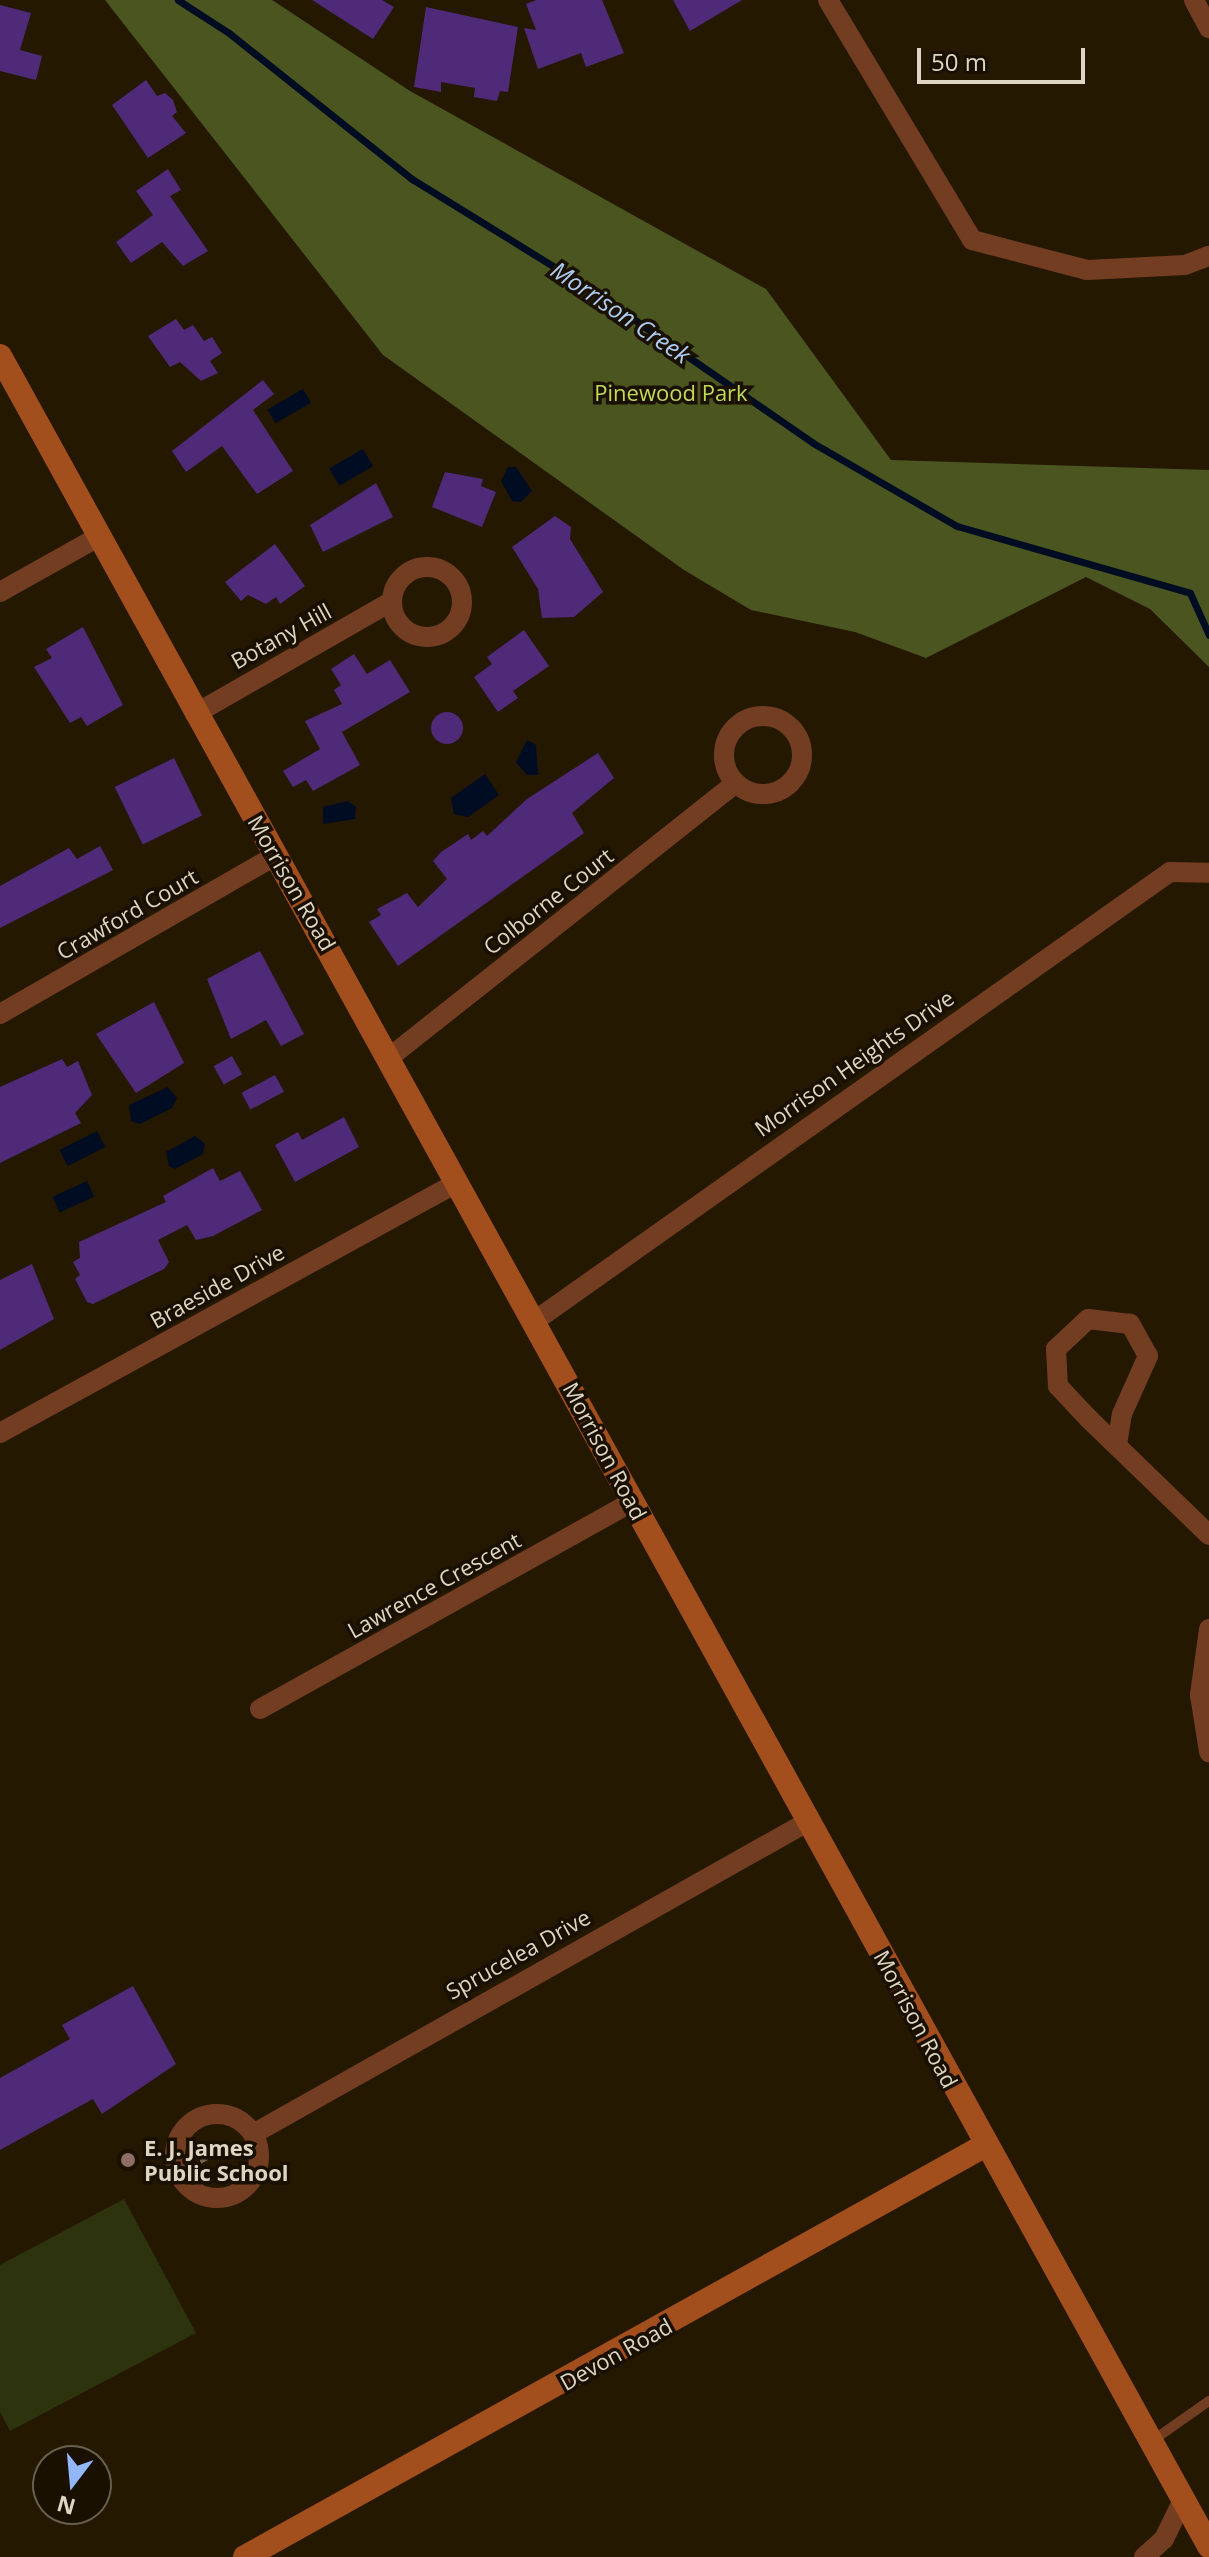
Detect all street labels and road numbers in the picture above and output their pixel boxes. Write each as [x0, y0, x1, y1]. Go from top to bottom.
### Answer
street label: Botany Hill [226, 598, 336, 674]
street label: Morrison Road [243, 811, 341, 955]
street label: Colborne Court [478, 842, 618, 960]
street label: Crawford Court [52, 863, 202, 965]
street label: Morrison Heights Drive [749, 984, 959, 1142]
street label: Braeside Drive [145, 1238, 289, 1334]
street label: Morrison Road [558, 1378, 652, 1524]
street label: Lawrence Crescent [343, 1526, 525, 1644]
street label: Sprucelea Drive [441, 1904, 595, 2004]
street label: Morrison Road [869, 1946, 963, 2092]
street label: Devon Road [555, 2312, 677, 2396]

